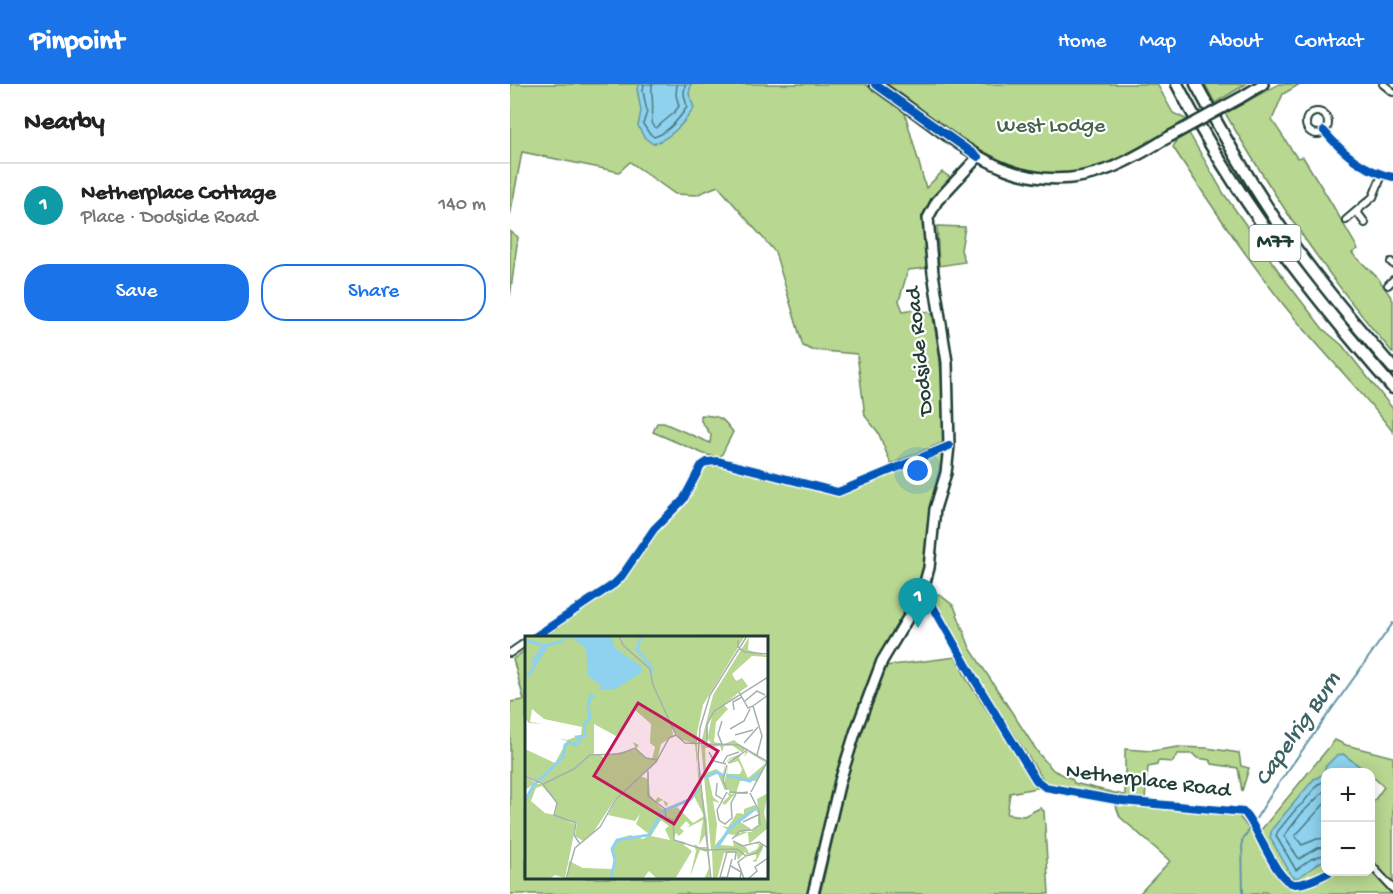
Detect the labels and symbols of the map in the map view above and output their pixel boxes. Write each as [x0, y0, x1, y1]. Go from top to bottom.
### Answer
park label: West Lodge [997, 114, 1106, 140]
road number: M77 [1250, 225, 1300, 261]
street label: Dodside Road [901, 283, 941, 419]
your location [903, 456, 932, 485]
pin: 1 [898, 578, 938, 628]
inset map [525, 636, 768, 879]
water label: Capelrig Burn [1249, 667, 1349, 792]
street label: Netherplace Road [1064, 759, 1234, 805]

